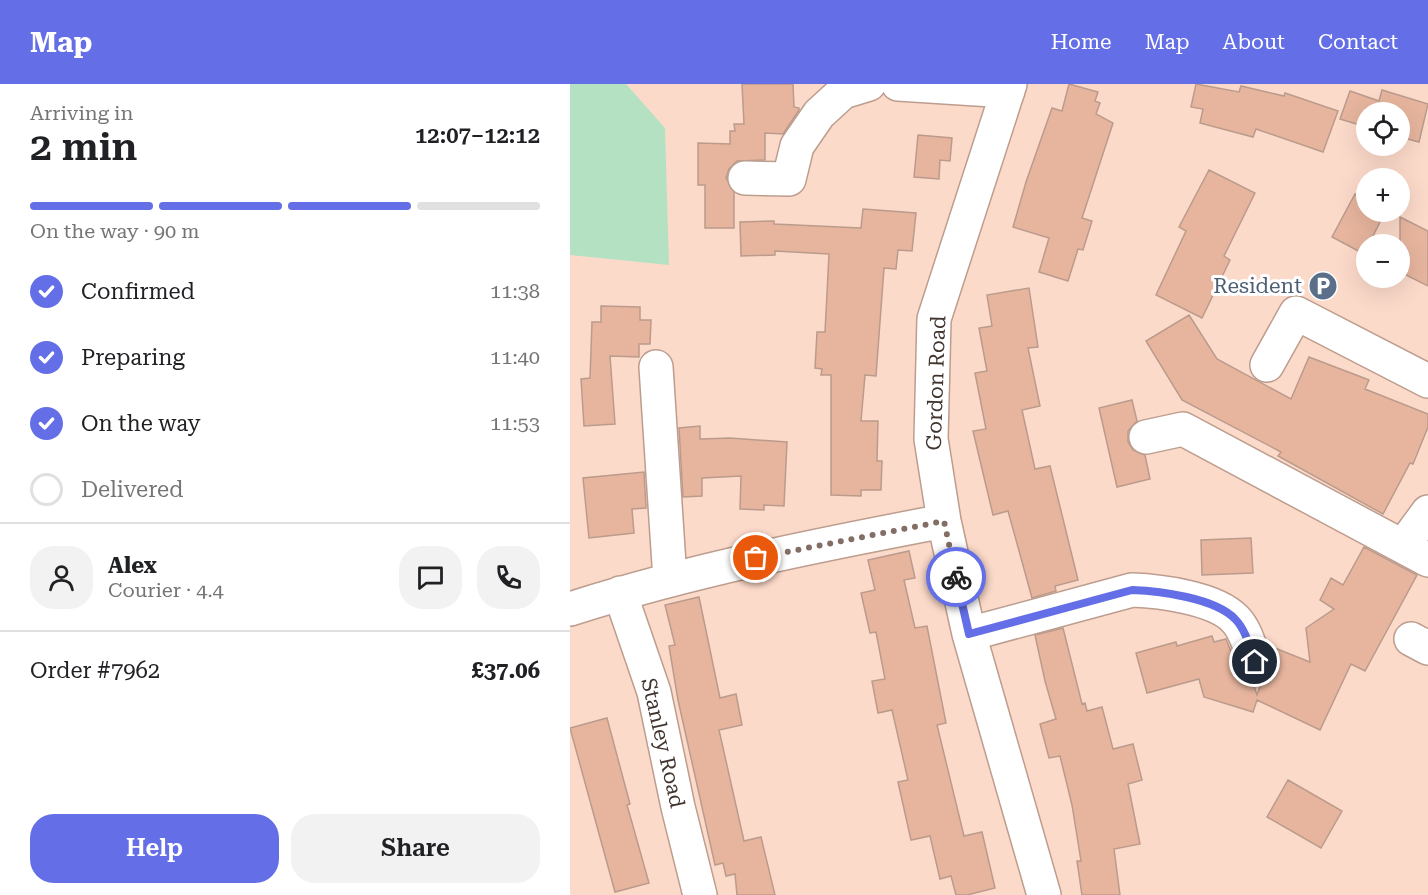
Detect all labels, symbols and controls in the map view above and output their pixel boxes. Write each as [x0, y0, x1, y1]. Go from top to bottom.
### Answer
text: Map [30, 26, 92, 59]
text: Home [1051, 30, 1112, 54]
text: Map [1145, 30, 1190, 54]
text: About [1223, 30, 1285, 54]
text: Contact [1318, 30, 1398, 54]
text: Arriving in [30, 101, 133, 125]
map controls [1356, 102, 1410, 288]
button: locate [1356, 102, 1410, 156]
text: 12:07–12:12 [415, 123, 540, 148]
text: 2 min [30, 124, 137, 170]
button: + [1356, 168, 1410, 222]
text: On the way · 90 m [30, 219, 200, 243]
button: − [1356, 234, 1410, 288]
parking icon: Resident [1307, 270, 1339, 302]
place label: Resident [1213, 274, 1302, 298]
icon: check [30, 275, 63, 308]
text: Confirmed [81, 279, 195, 304]
text: 11:38 [490, 279, 540, 303]
street label: Gordon Road [922, 315, 950, 451]
icon: check [30, 341, 63, 374]
text: Preparing [81, 345, 185, 370]
text: 11:40 [490, 345, 540, 369]
icon: check [30, 407, 63, 440]
text: On the way [81, 411, 201, 436]
text: 11:53 [490, 411, 540, 435]
text: Delivered [81, 477, 183, 502]
pin [730, 532, 781, 583]
icon: bag [739, 541, 772, 574]
button: person [30, 546, 93, 609]
button: chat [399, 546, 462, 609]
button: phone [477, 546, 540, 609]
courier [926, 547, 986, 607]
text: Alex [108, 553, 157, 578]
icon: bike [940, 561, 973, 594]
text: Courier · 4.4 [108, 578, 224, 602]
pin [1229, 636, 1280, 687]
icon: home [1238, 645, 1271, 678]
text: Order #7962 [30, 658, 160, 683]
text: £37.06 [471, 658, 540, 683]
street label: Stanley Road [636, 676, 690, 811]
button: Help [30, 814, 279, 883]
button: Share [291, 814, 540, 883]

